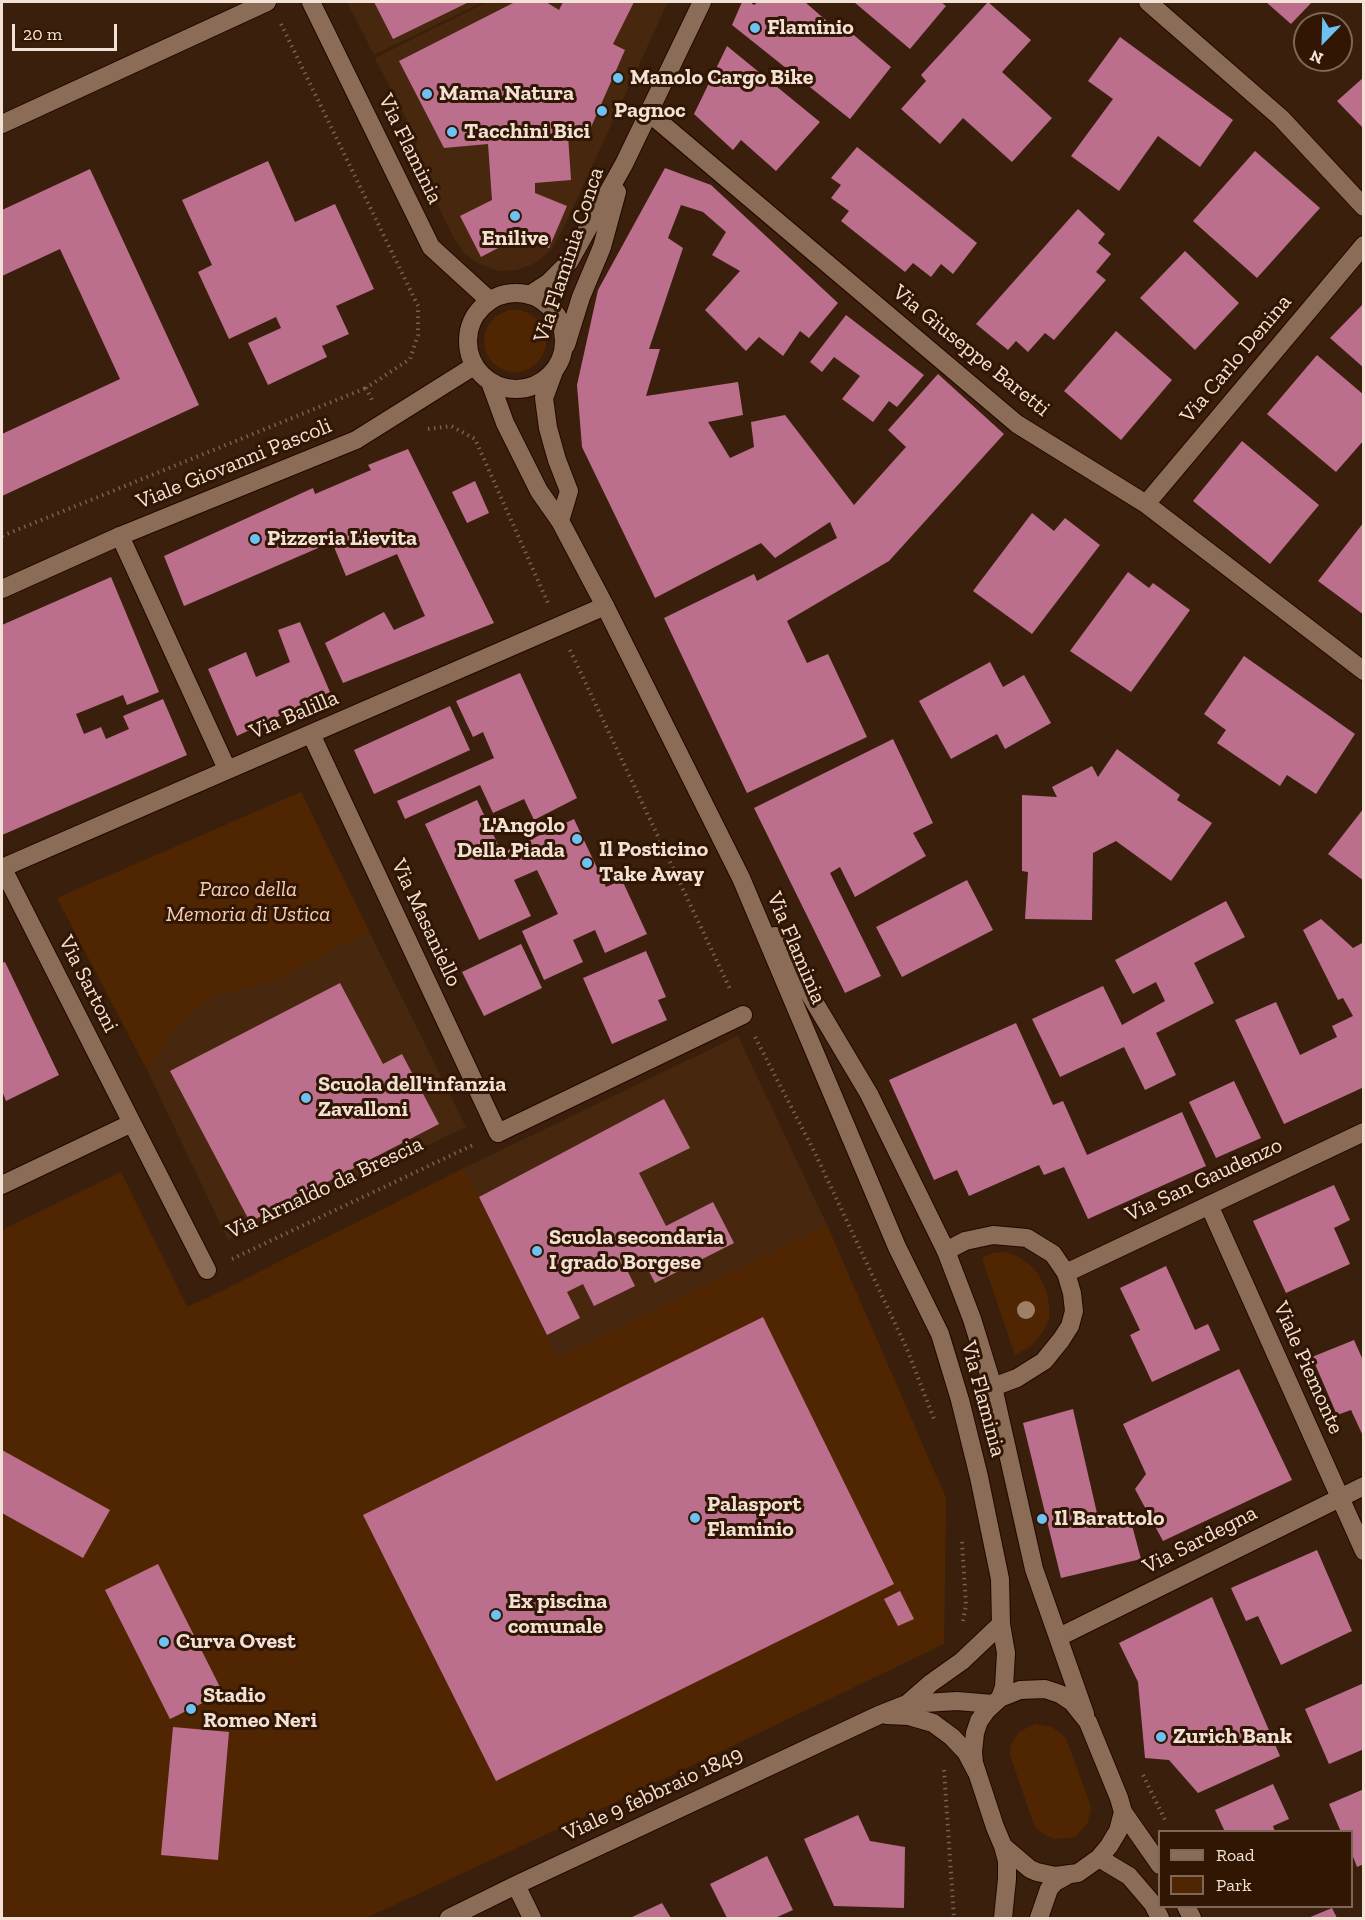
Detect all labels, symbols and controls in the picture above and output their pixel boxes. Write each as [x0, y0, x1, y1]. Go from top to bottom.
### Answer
scale bar [15, 12, 120, 50]
north arrow [1293, 12, 1353, 72]
place label: Flaminio [767, 15, 854, 41]
marker: Flaminio [748, 21, 762, 35]
text: 20 m [23, 23, 62, 45]
text: N [1307, 46, 1326, 68]
place label: Manolo Cargo Bike [630, 65, 813, 91]
marker: Manolo Cargo Bike [611, 71, 625, 85]
place label: Mama Natura [439, 81, 574, 107]
marker: Mama Natura [420, 87, 434, 101]
street label: Via Flaminia [372, 90, 448, 208]
place label: Pagnoc [614, 98, 686, 124]
marker: Pagnoc [595, 104, 609, 118]
place label: Tacchini Bici [464, 119, 590, 145]
marker: Tacchini Bici [445, 125, 459, 139]
street label: Via Flaminia Conca [528, 164, 610, 346]
marker: Enilive [508, 209, 522, 223]
place label: Enilive [481, 226, 549, 252]
street label: Via Giuseppe Baretti [887, 279, 1055, 423]
street label: Via Carlo Denina [1175, 289, 1297, 429]
street label: Viale Giovanni Pascoli [132, 413, 336, 515]
place label: Pizzeria Lievita [267, 526, 417, 552]
marker: Pizzeria Lievita [248, 532, 262, 546]
street label: Via Balilla [246, 685, 342, 745]
place label: L'Angolo Della Piada [457, 813, 565, 864]
marker: L'Angolo Della Piada [570, 832, 584, 846]
place label: Il Posticino Take Away [599, 837, 708, 888]
street label: Via Masaniello [385, 855, 467, 991]
marker: Il Posticino Take Away [580, 856, 594, 870]
park label: Parco della Memoria di Ustica [166, 877, 330, 928]
street label: Via Flaminia [761, 888, 831, 1008]
street label: Via Sartoni [52, 931, 124, 1037]
place label: Scuola dell'infanzia Zavalloni [318, 1072, 506, 1124]
marker: Scuola dell'infanzia Zavalloni [299, 1091, 313, 1105]
street label: Via Arnaldo da Brescia [223, 1131, 427, 1245]
street label: Via San Gaudenzo [1121, 1132, 1287, 1228]
place label: Scuola secondaria I grado Borgese [549, 1225, 724, 1276]
marker: Scuola secondaria I grado Borgese [530, 1244, 544, 1258]
street label: Viale Piemonte [1267, 1298, 1349, 1438]
street label: Via Flaminia [955, 1338, 1011, 1460]
place label: Palasport Flaminio [707, 1492, 801, 1544]
street label: Via Sardegna [1138, 1500, 1262, 1580]
place label: Il Barattolo [1054, 1506, 1165, 1532]
marker: Palasport Flaminio [688, 1511, 702, 1525]
marker: Il Barattolo [1035, 1512, 1049, 1526]
place label: Ex piscina comunale [508, 1589, 607, 1640]
marker: Ex piscina comunale [489, 1608, 503, 1622]
place label: Curva Ovest [176, 1629, 296, 1655]
marker: Curva Ovest [157, 1635, 171, 1649]
place label: Stadio Romeo Neri [203, 1683, 317, 1735]
marker: Stadio Romeo Neri [184, 1702, 198, 1716]
place label: Zurich Bank [1173, 1724, 1292, 1750]
marker: Zurich Bank [1154, 1730, 1168, 1744]
street label: Viale 9 febbraio 1849 [559, 1741, 747, 1847]
legend [1158, 1830, 1353, 1908]
text: Road [1216, 1844, 1255, 1866]
text: Park [1216, 1874, 1252, 1896]

